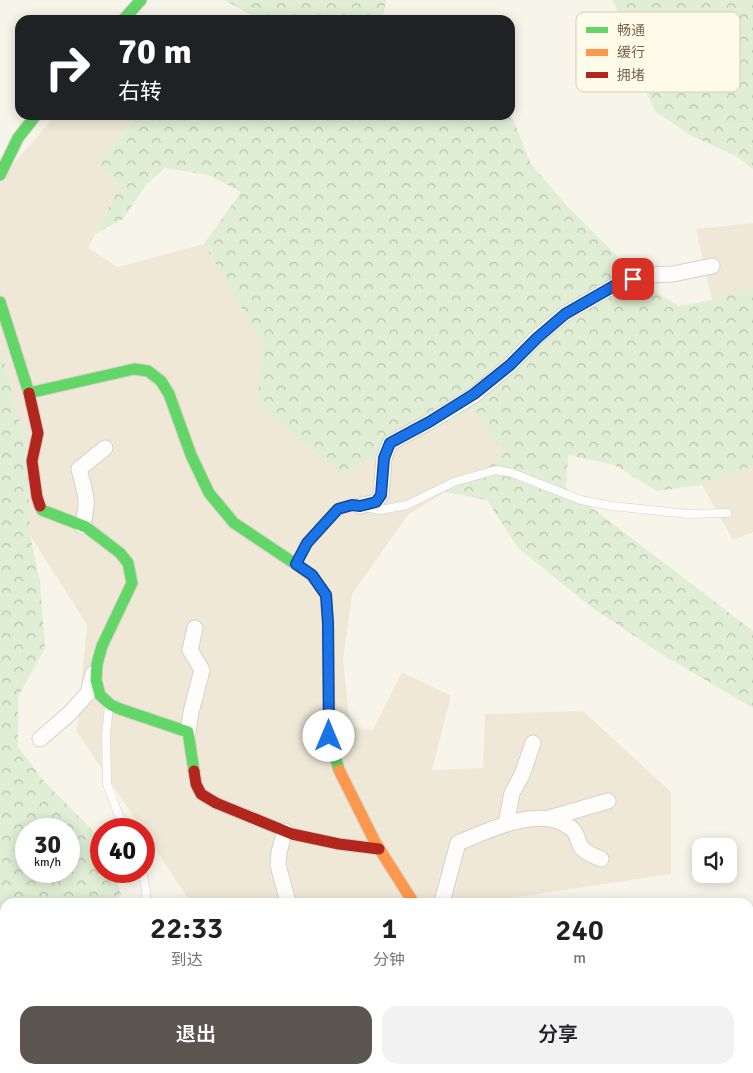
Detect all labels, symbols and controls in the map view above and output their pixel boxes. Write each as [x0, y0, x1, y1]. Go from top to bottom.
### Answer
legend [576, 12, 740, 92]
text: 畅通 [617, 22, 645, 39]
text: 70 m [118, 30, 192, 73]
icon: right [35, 35, 100, 100]
text: 缓行 [617, 44, 645, 61]
text: 拥堵 [617, 67, 645, 84]
text: 右转 [118, 78, 162, 105]
pin [612, 258, 654, 300]
icon: arrive [619, 265, 647, 293]
position arrow [302, 709, 354, 761]
speed limit sign: 40 [90, 818, 155, 883]
text: 30 [34, 829, 61, 860]
map controls [692, 838, 737, 883]
button: sound [692, 838, 737, 883]
text: km/h [34, 855, 61, 870]
text: 22:33 [150, 910, 223, 947]
text: 1 [381, 910, 397, 947]
text: 240 [555, 912, 604, 949]
text: m [573, 948, 586, 968]
text: 到达 [171, 950, 203, 970]
text: 分钟 [373, 950, 405, 970]
button: 退出 [20, 1006, 372, 1064]
button: 分享 [382, 1006, 734, 1064]

